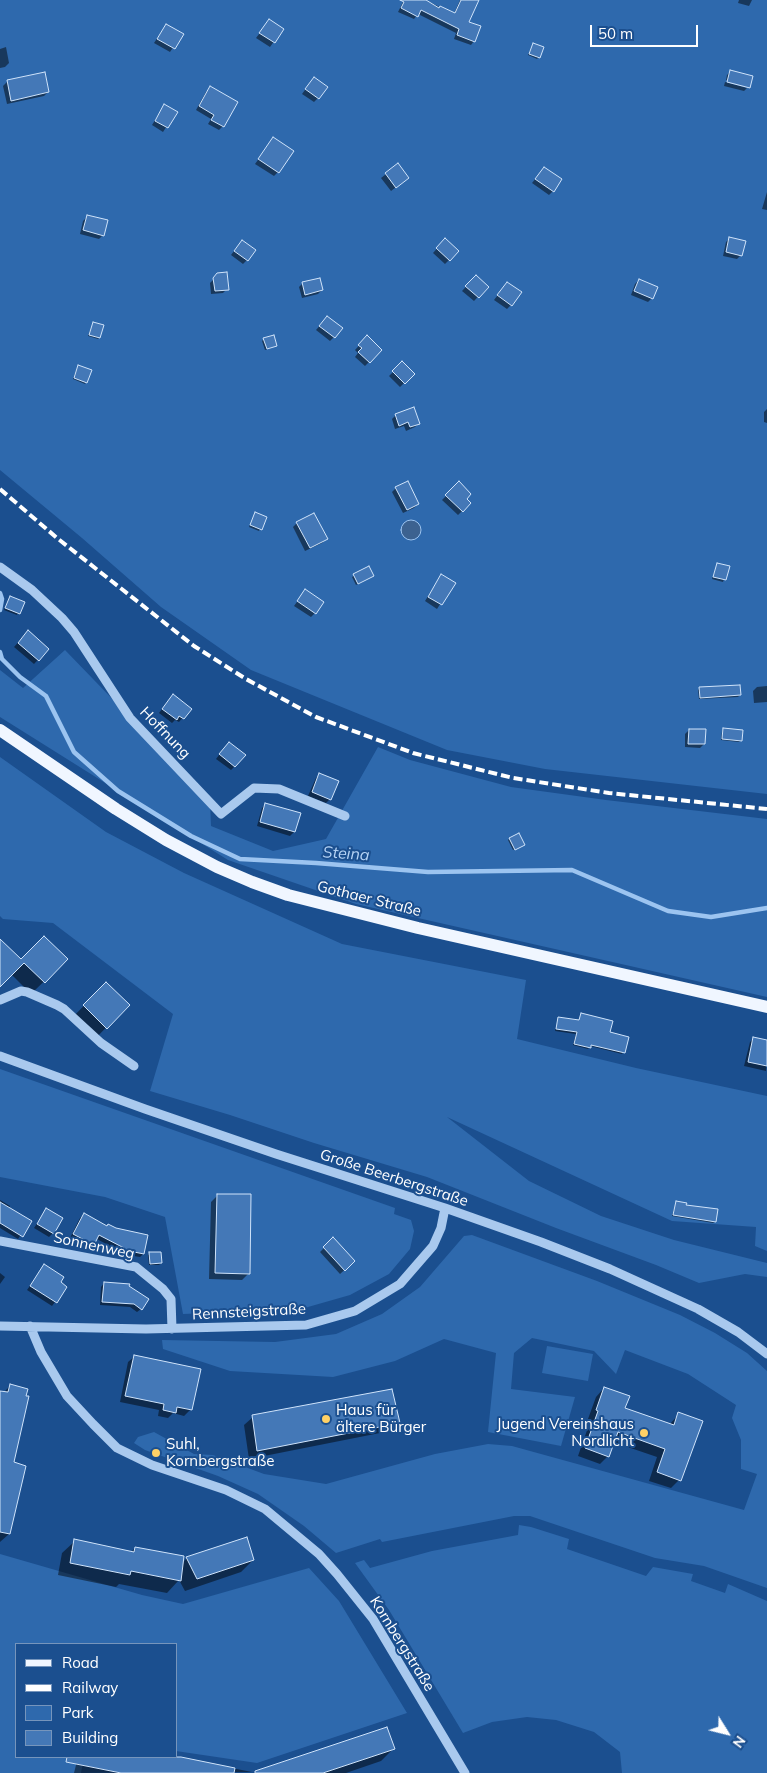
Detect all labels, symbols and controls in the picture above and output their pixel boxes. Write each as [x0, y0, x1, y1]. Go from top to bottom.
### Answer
scale bar [592, 15, 700, 47]
text: 50 m [598, 24, 633, 43]
street label: Hoffnung [136, 703, 194, 763]
water label: Steina [322, 843, 370, 865]
street label: Gothaer Straße [315, 877, 423, 921]
street label: Große Beerbergstraße [318, 1146, 470, 1210]
street label: Sonnenweg [52, 1229, 136, 1263]
street label: Rennsteigstraße [192, 1300, 306, 1324]
place label: Haus für ältere Bürger [336, 1401, 426, 1436]
marker: Haus für ältere Bürger [320, 1413, 332, 1425]
place label: Jugend Vereinshaus Nordlicht [497, 1415, 634, 1450]
marker: Jugend Vereinshaus Nordlicht [638, 1427, 650, 1439]
place label: Suhl, Kornbergstraße [166, 1435, 274, 1470]
marker: Suhl, Kornbergstraße [150, 1447, 162, 1459]
street label: Kornbergstraße [366, 1593, 438, 1695]
legend [15, 1643, 178, 1758]
text: Road [62, 1653, 99, 1672]
text: Railway [62, 1678, 118, 1697]
text: Park [62, 1703, 94, 1722]
north arrow [702, 1708, 752, 1758]
text: Building [62, 1728, 118, 1747]
text: N [729, 1732, 750, 1751]

